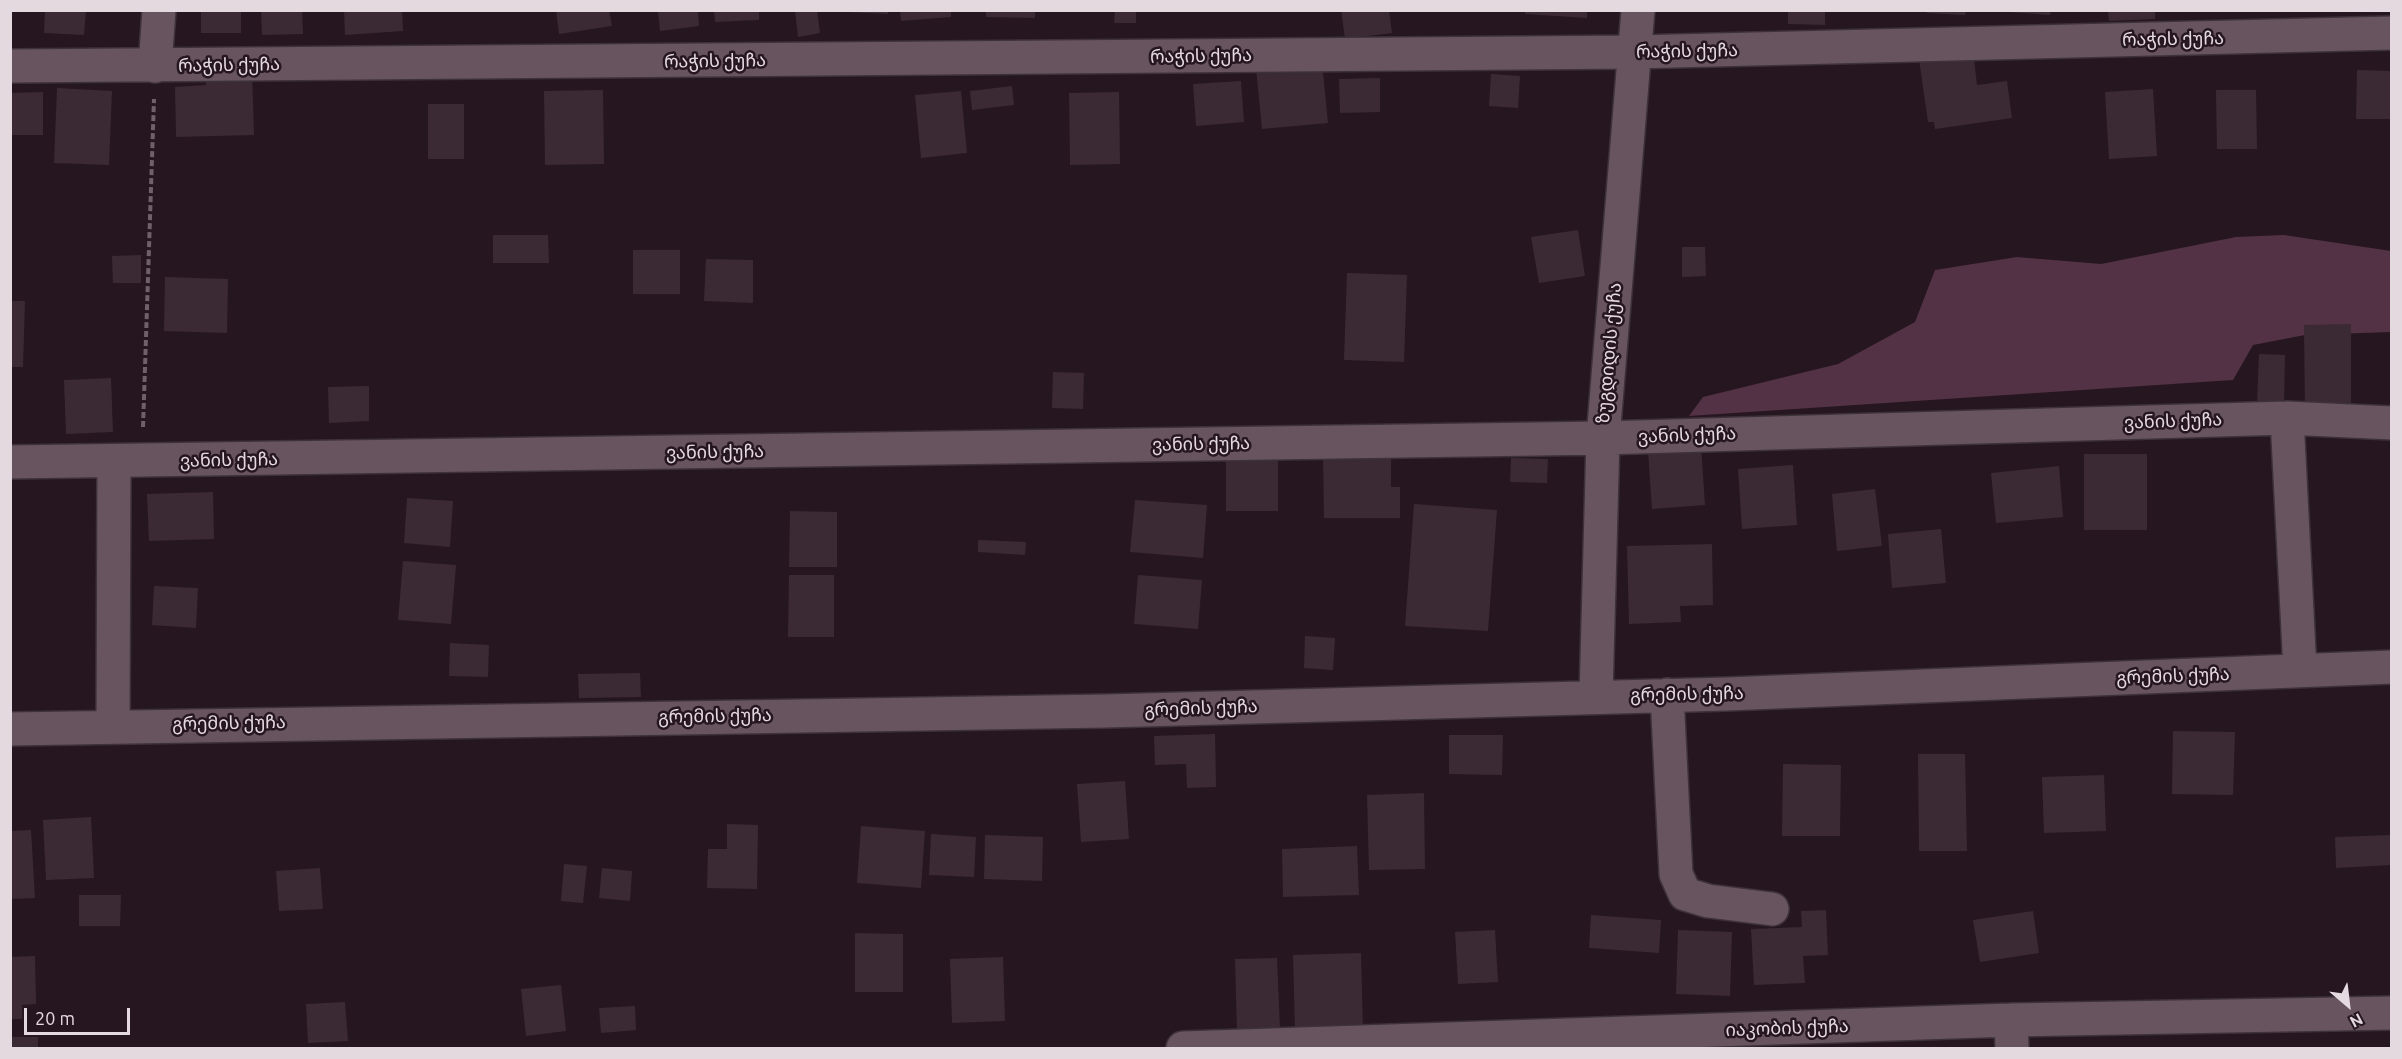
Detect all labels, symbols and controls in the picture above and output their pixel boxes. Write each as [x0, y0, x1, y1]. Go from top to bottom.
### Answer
street label: რაჭის ქუჩა [2122, 27, 2224, 51]
street label: რაჭის ქუჩა [1636, 39, 1738, 63]
street label: რაჭის ქუჩა [1150, 44, 1252, 68]
street label: რაჭის ქუჩა [664, 49, 766, 73]
street label: რაჭის ქუჩა [178, 53, 280, 77]
street label: ზუგდიდის ქუჩა [1592, 282, 1626, 424]
street label: ვანის ქუჩა [2124, 408, 2222, 434]
street label: ვანის ქუჩა [1638, 422, 1736, 448]
street label: ვანის ქუჩა [1152, 432, 1250, 456]
street label: ვანის ქუჩა [666, 440, 764, 464]
street label: ვანის ქუჩა [180, 448, 278, 472]
street label: გრემის ქუჩა [2116, 663, 2230, 689]
street label: გრემის ქუჩა [1630, 682, 1744, 706]
street label: გრემის ქუჩა [1144, 695, 1258, 721]
street label: გრემის ქუჩა [658, 704, 772, 728]
street label: გრემის ქუჩა [172, 711, 286, 735]
north arrow [2318, 975, 2378, 1035]
scale bar [27, 996, 134, 1034]
text: 20 m [35, 1008, 75, 1028]
text: N [2347, 1010, 2366, 1032]
street label: იაკობის ქუჩა [1725, 1015, 1849, 1041]

